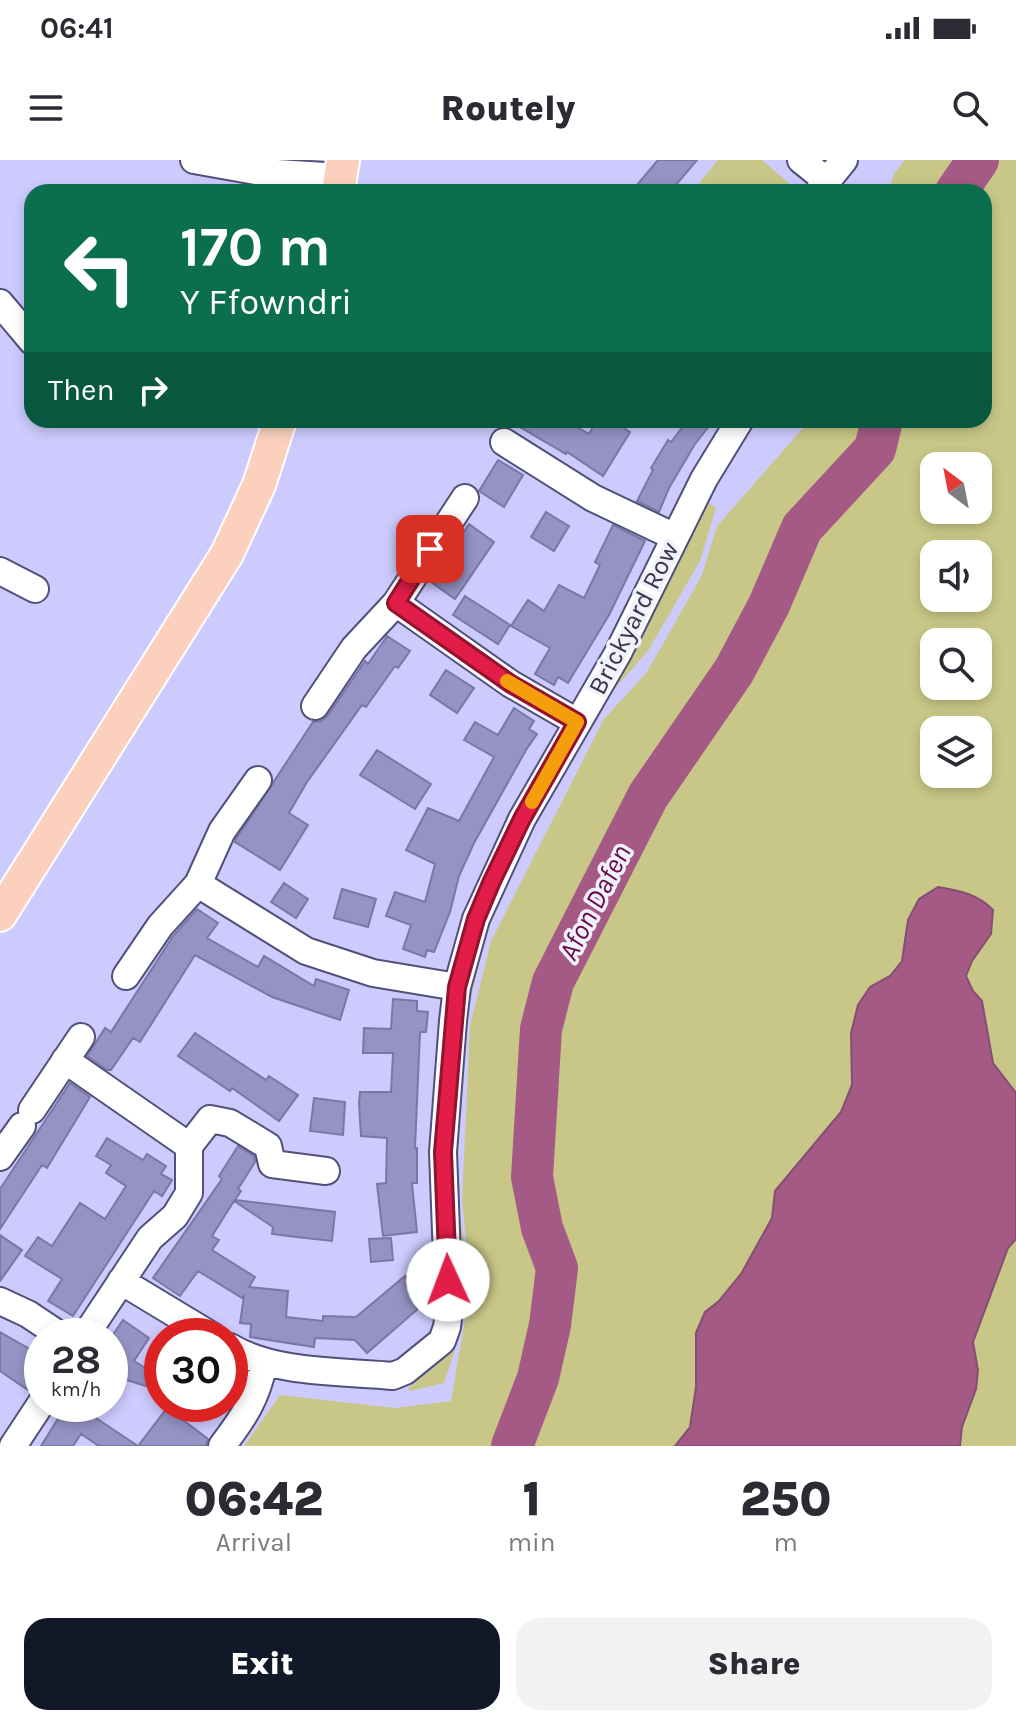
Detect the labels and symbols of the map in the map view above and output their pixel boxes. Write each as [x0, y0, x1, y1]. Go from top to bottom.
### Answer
north arrow [920, 452, 992, 524]
pin [396, 515, 464, 583]
street label: Brickyard Row [582, 537, 685, 700]
water label: Afon Dafen [551, 839, 638, 966]
position arrow [406, 1238, 490, 1322]
speed limit sign: 30 [144, 1318, 248, 1422]

